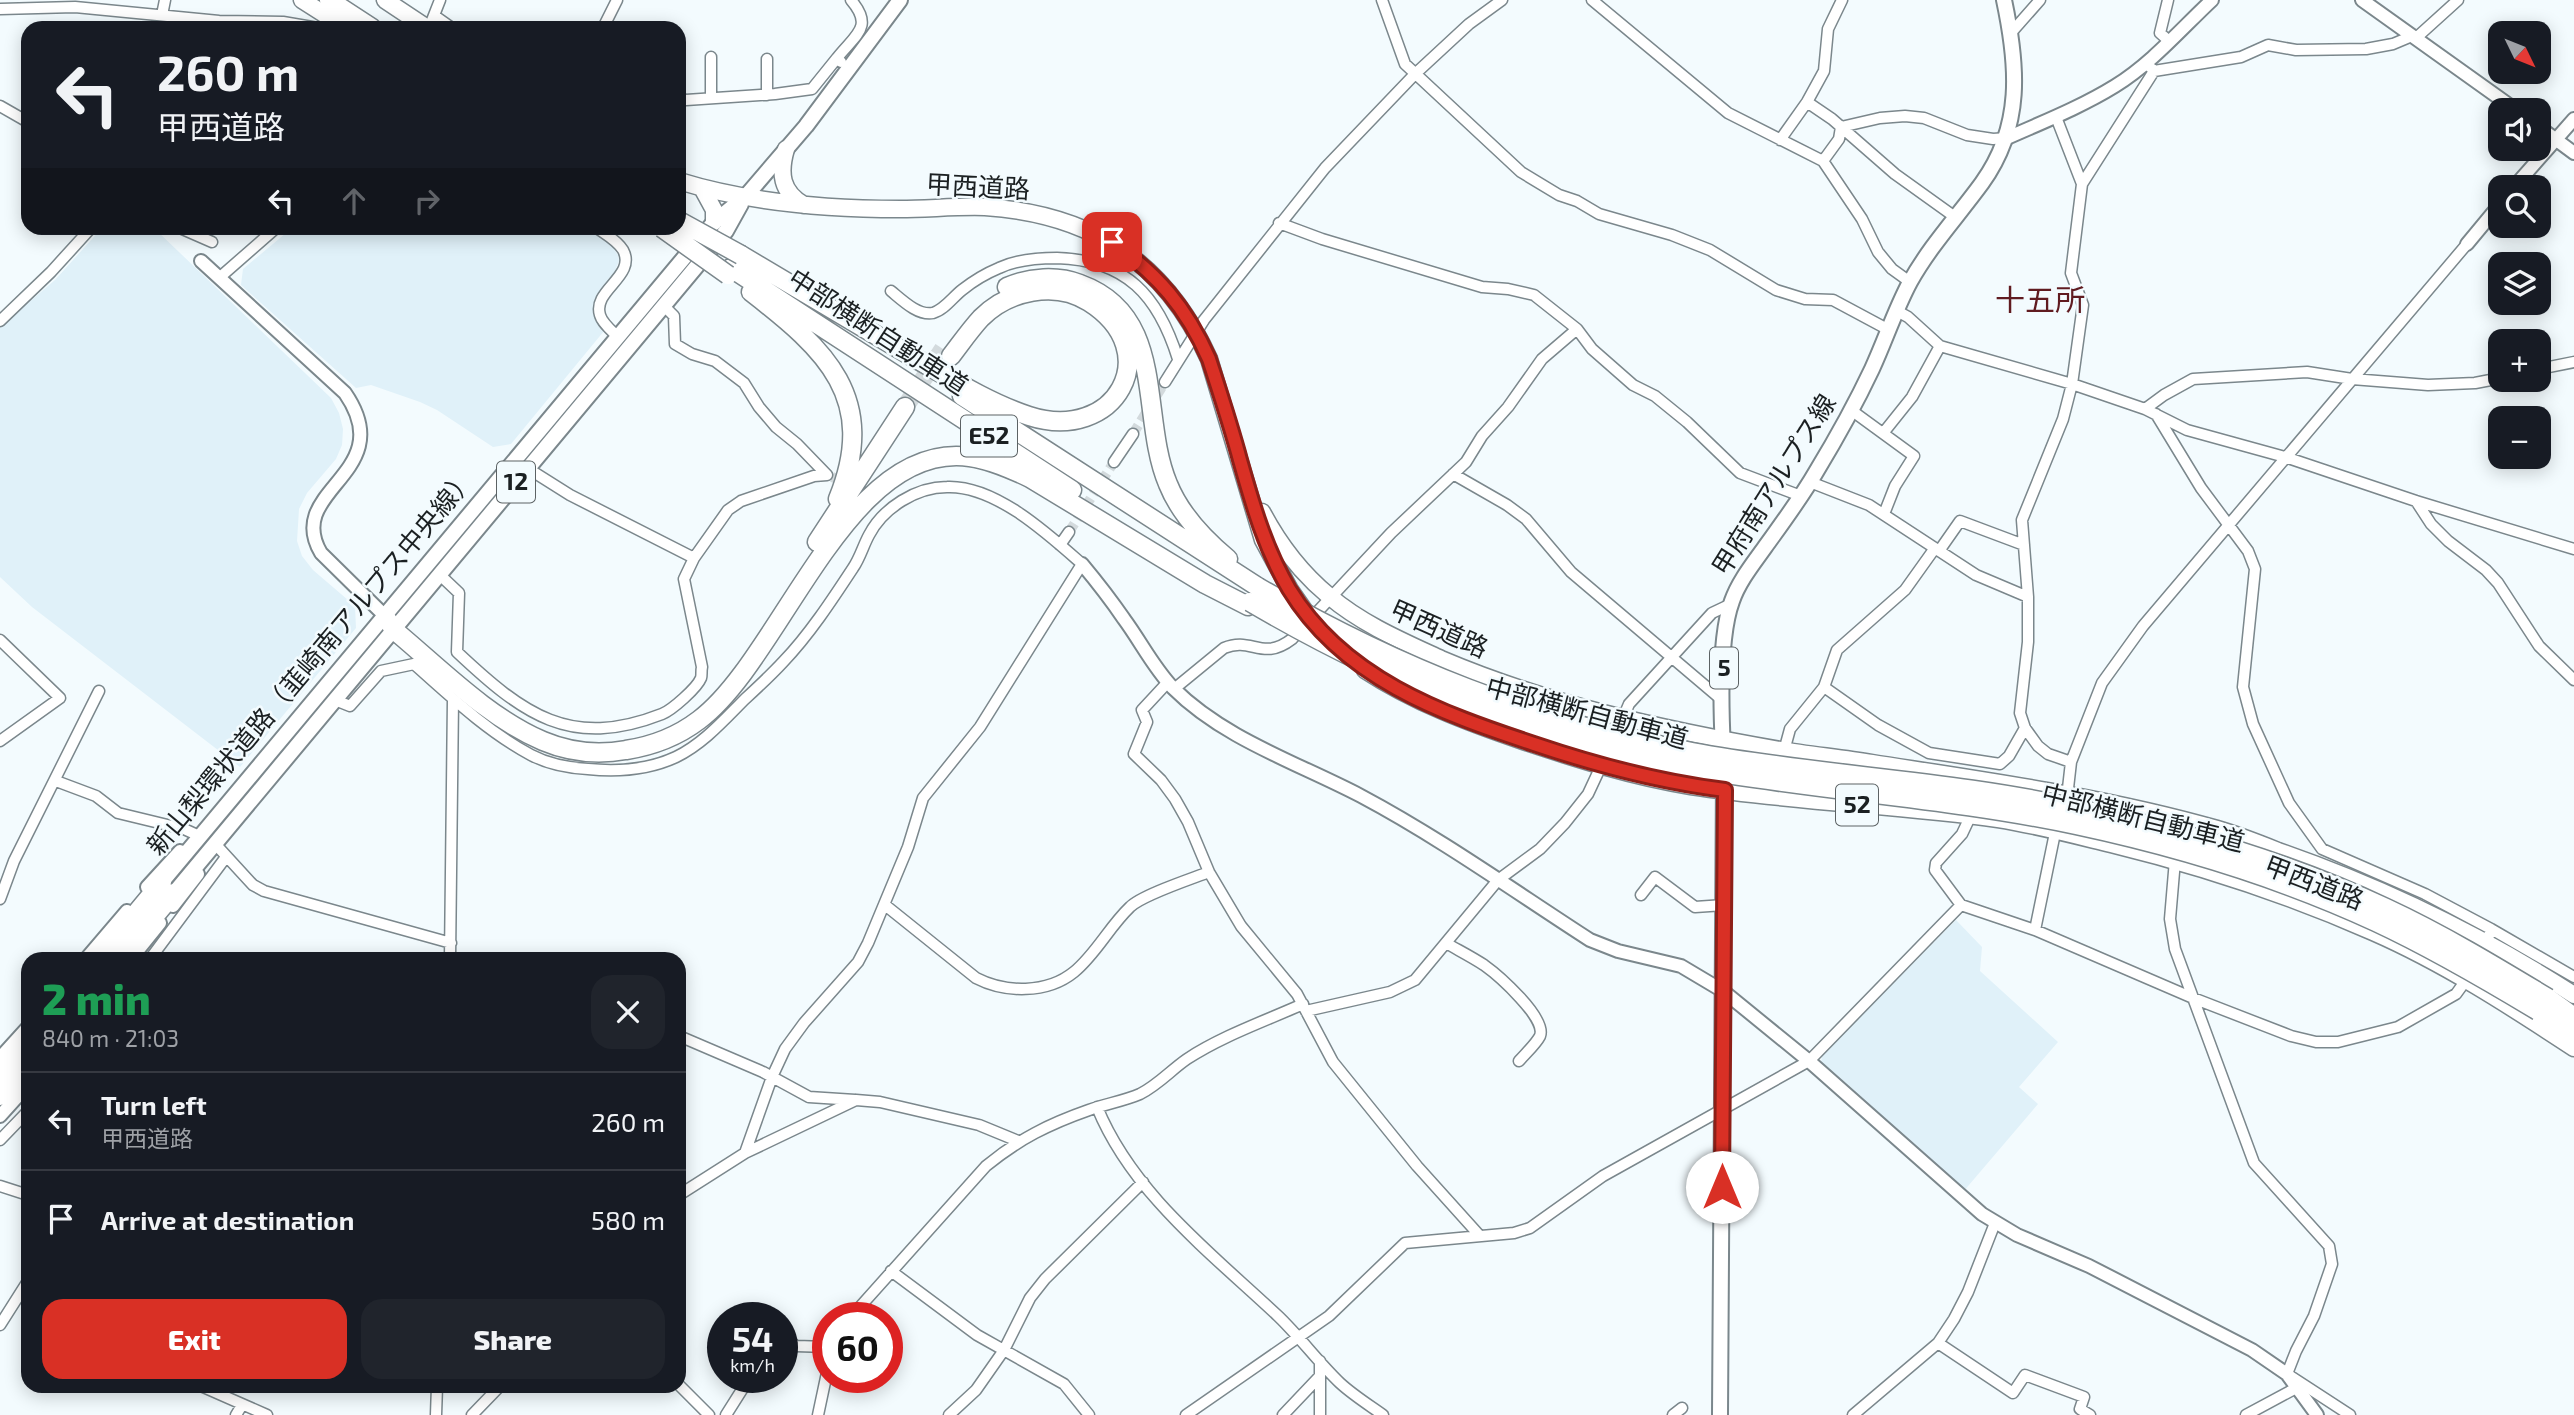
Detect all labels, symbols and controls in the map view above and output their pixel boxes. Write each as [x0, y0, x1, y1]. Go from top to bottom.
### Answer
north arrow [2488, 21, 2552, 84]
map controls [2488, 21, 2551, 469]
text: 260 m [157, 42, 299, 101]
icon: left [42, 49, 133, 140]
button: sound [2488, 98, 2551, 161]
text: 甲西道路 [157, 107, 285, 145]
street label: 甲西道路 [925, 167, 1031, 204]
button: search [2488, 175, 2551, 238]
icon: left [262, 182, 300, 220]
icon: ahead [335, 182, 373, 220]
icon: right [408, 182, 446, 220]
pin [1082, 212, 1142, 272]
icon: arrive [1093, 223, 1131, 261]
button: layers [2488, 252, 2551, 315]
street label: 中部横断自動車道 [783, 261, 974, 400]
district label: 十五所 [1995, 281, 2085, 317]
button: + [2488, 329, 2551, 392]
street label: 甲府南アルプス線 [1705, 388, 1841, 581]
button: − [2488, 406, 2551, 469]
road number: E52 [961, 416, 1017, 456]
street label: 新山梨環状道路（韮崎南アルプス中央線） [139, 462, 480, 860]
road number: 12 [497, 462, 535, 503]
street label: 甲西道路 [1386, 592, 1493, 663]
road number: 5 [1710, 648, 1738, 688]
street label: 中部横断自動車道 [1483, 670, 1692, 753]
street label: 中部横断自動車道 [2039, 776, 2248, 857]
road number: 52 [1836, 784, 1878, 826]
street label: 甲西道路 [2260, 848, 2369, 915]
text: 2 min [42, 973, 151, 1023]
button: close [591, 975, 665, 1049]
text: 840 m · 21:03 [42, 1024, 179, 1052]
text: Turn left [101, 1089, 207, 1120]
icon: left [42, 1102, 80, 1140]
text: 260 m [591, 1106, 665, 1137]
text: 甲西道路 [101, 1124, 193, 1152]
position arrow [1685, 1150, 1759, 1224]
icon: arrive [42, 1200, 80, 1238]
text: Arrive at destination [101, 1204, 354, 1235]
text: 580 m [591, 1204, 665, 1235]
button: Exit [42, 1299, 347, 1379]
button: Share [361, 1299, 665, 1379]
speed limit sign: 60 [812, 1302, 903, 1393]
text: 54 [732, 1317, 773, 1359]
text: km/h [730, 1354, 775, 1376]

